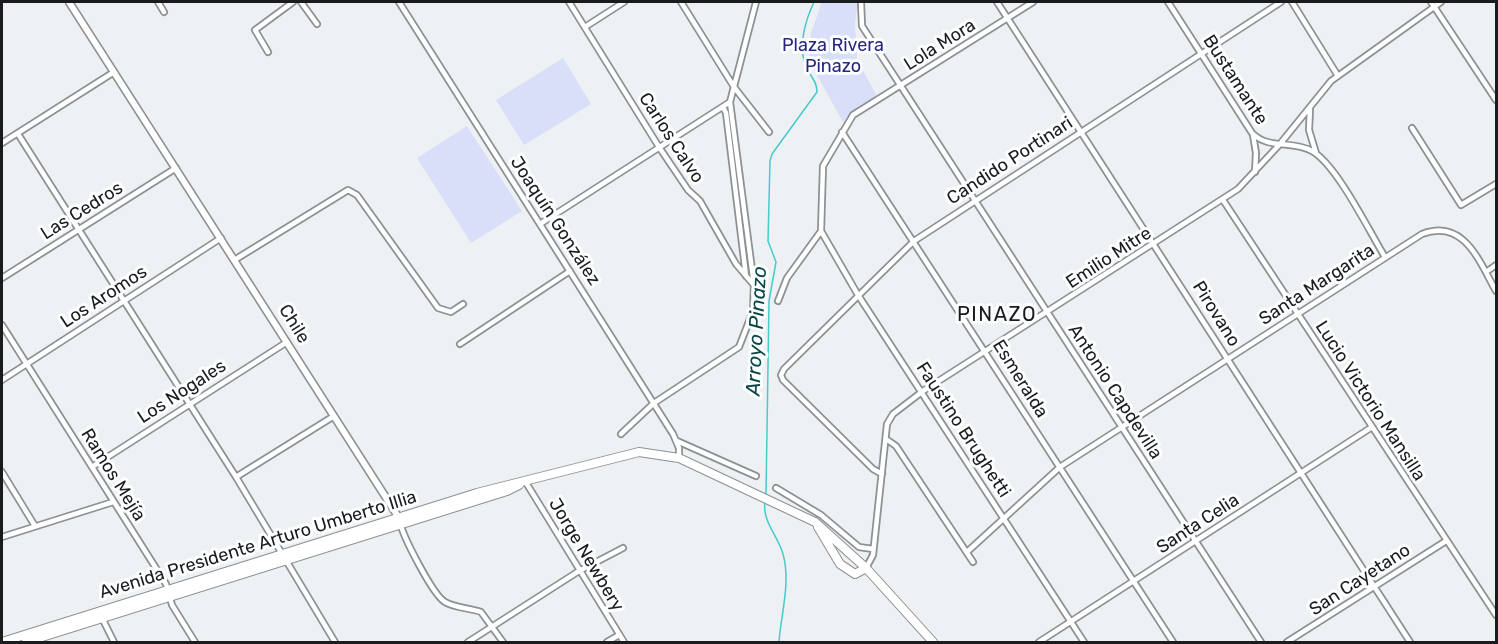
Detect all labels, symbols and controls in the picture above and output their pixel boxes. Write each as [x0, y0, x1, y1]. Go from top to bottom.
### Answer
street label: Lola Mora [900, 15, 980, 75]
street label: Bustamante [1198, 31, 1272, 129]
park label: Plaza Rivera Pinazo [782, 35, 884, 78]
street label: Carlos Calvo [634, 89, 708, 187]
street label: Candido Portinari [943, 112, 1077, 210]
street label: Joaquín González [505, 153, 605, 289]
street label: Las Cedros [37, 177, 127, 245]
street label: Emilio Mitre [1062, 222, 1156, 294]
street label: Santa Margarita [1255, 240, 1379, 330]
street label: Los Aromos [57, 261, 151, 333]
water label: Arroyo Pinazo [742, 266, 772, 396]
street label: Pirovano [1187, 277, 1245, 351]
street label: Chile [274, 301, 314, 347]
district label: PINAZO [957, 303, 1037, 327]
street label: Lucio Victorio Mansilla [1310, 317, 1430, 485]
street label: Antonio Capdevilla [1063, 321, 1167, 463]
street label: Esmeralda [988, 336, 1052, 422]
street label: Los Nogales [134, 355, 230, 429]
street label: Faustino Brughetti [911, 358, 1015, 502]
street label: Ramos Mejía [76, 425, 150, 525]
street label: Avenida Presidente Arturo Umberto Illia [97, 486, 419, 604]
street label: Santa Celia [1153, 489, 1243, 559]
street label: Jorge Newbery [544, 495, 628, 615]
street label: San Cayetano [1305, 539, 1415, 621]

